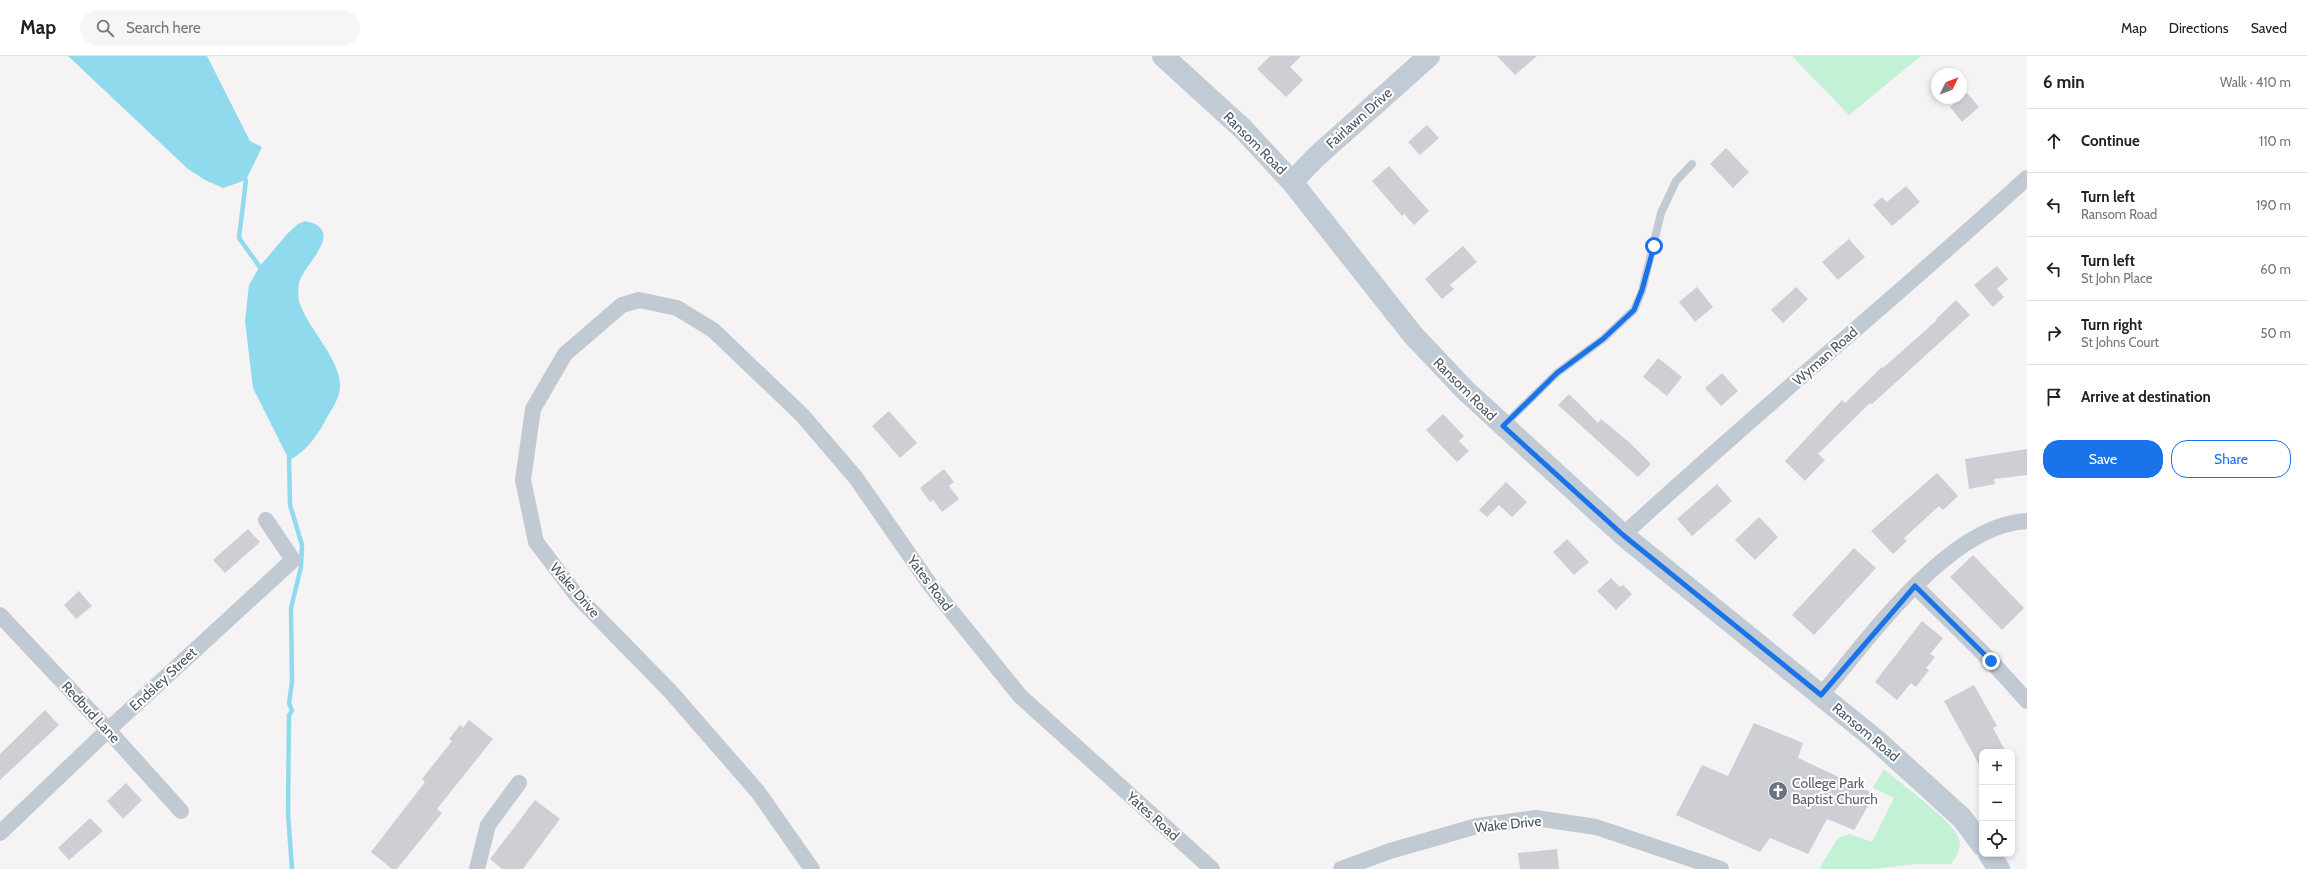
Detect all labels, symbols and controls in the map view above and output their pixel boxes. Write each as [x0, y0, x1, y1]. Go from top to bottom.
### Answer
search box [80, 10, 360, 46]
text: Map [20, 16, 56, 39]
icon: search [94, 17, 116, 39]
text: Search here [126, 19, 201, 37]
text: Map [2121, 19, 2147, 37]
text: Directions [2169, 19, 2229, 37]
text: Saved [2251, 19, 2287, 37]
north arrow [1931, 68, 1967, 104]
text: 6 min [2043, 72, 2085, 92]
text: Walk · 410 m [2220, 74, 2291, 90]
street label: Fairlawn Drive [1322, 84, 1396, 152]
street label: Ransom Road [1220, 108, 1290, 178]
icon: ahead [2043, 130, 2065, 152]
text: Continue [2081, 132, 2140, 150]
text: 110 m [2259, 133, 2291, 149]
text: Turn left [2081, 188, 2135, 206]
icon: left [2043, 194, 2065, 216]
text: 190 m [2256, 197, 2291, 213]
text: Ransom Road [2081, 206, 2157, 222]
route start [1645, 237, 1663, 255]
text: Turn left [2081, 252, 2135, 270]
icon: left [2043, 258, 2065, 280]
text: 60 m [2260, 261, 2291, 277]
text: St John Place [2081, 270, 2152, 286]
text: Turn right [2081, 316, 2142, 334]
icon: right [2043, 322, 2065, 344]
street label: Wyman Road [1789, 323, 1861, 389]
text: 50 m [2261, 325, 2291, 341]
text: St Johns Court [2081, 334, 2159, 350]
street label: Ransom Road [1430, 354, 1500, 424]
icon: arrive [2043, 386, 2065, 408]
text: Arrive at destination [2081, 388, 2211, 406]
button: Save [2043, 440, 2163, 478]
button: Share [2171, 440, 2291, 478]
street label: Yates Road [903, 551, 957, 614]
street label: Wake Drive [546, 559, 604, 621]
street label: Endsley Street [126, 643, 201, 715]
route end [1982, 652, 2000, 670]
street label: Redbud Lane [58, 677, 124, 747]
street label: Ransom Road [1829, 699, 1903, 765]
map controls [1979, 749, 2015, 857]
button: + [1979, 749, 2015, 785]
place label: College Park Baptist Church [1792, 774, 1878, 808]
church icon: College Park Baptist Church [1767, 780, 1789, 802]
button: − [1979, 785, 2015, 821]
street label: Yates Road [1122, 787, 1183, 844]
street label: Wake Drive [1474, 812, 1542, 836]
button: locate [1979, 821, 2015, 857]

